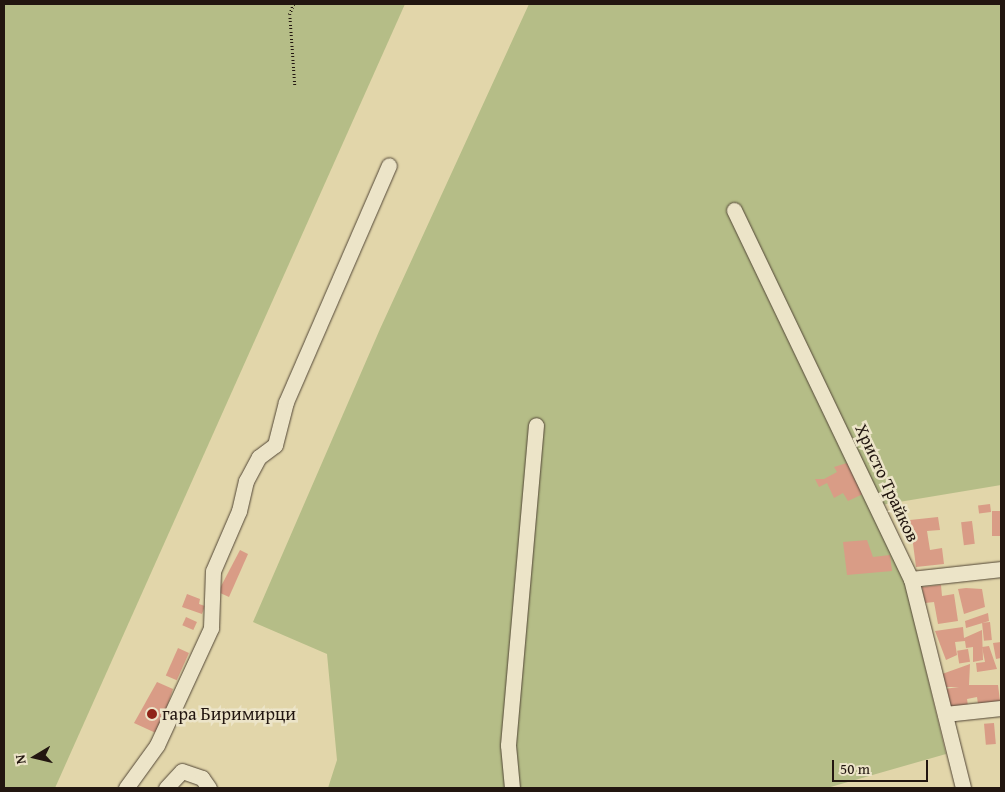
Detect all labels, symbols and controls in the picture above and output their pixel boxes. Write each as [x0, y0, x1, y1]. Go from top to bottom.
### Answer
street label: Христо Трайков [850, 420, 924, 546]
place label: гара Биримирци [162, 703, 296, 725]
marker: гара Биримирци [146, 708, 158, 720]
north arrow [10, 732, 60, 782]
scale bar [835, 750, 931, 782]
text: N [10, 753, 31, 766]
text: 50 m [840, 758, 870, 779]

